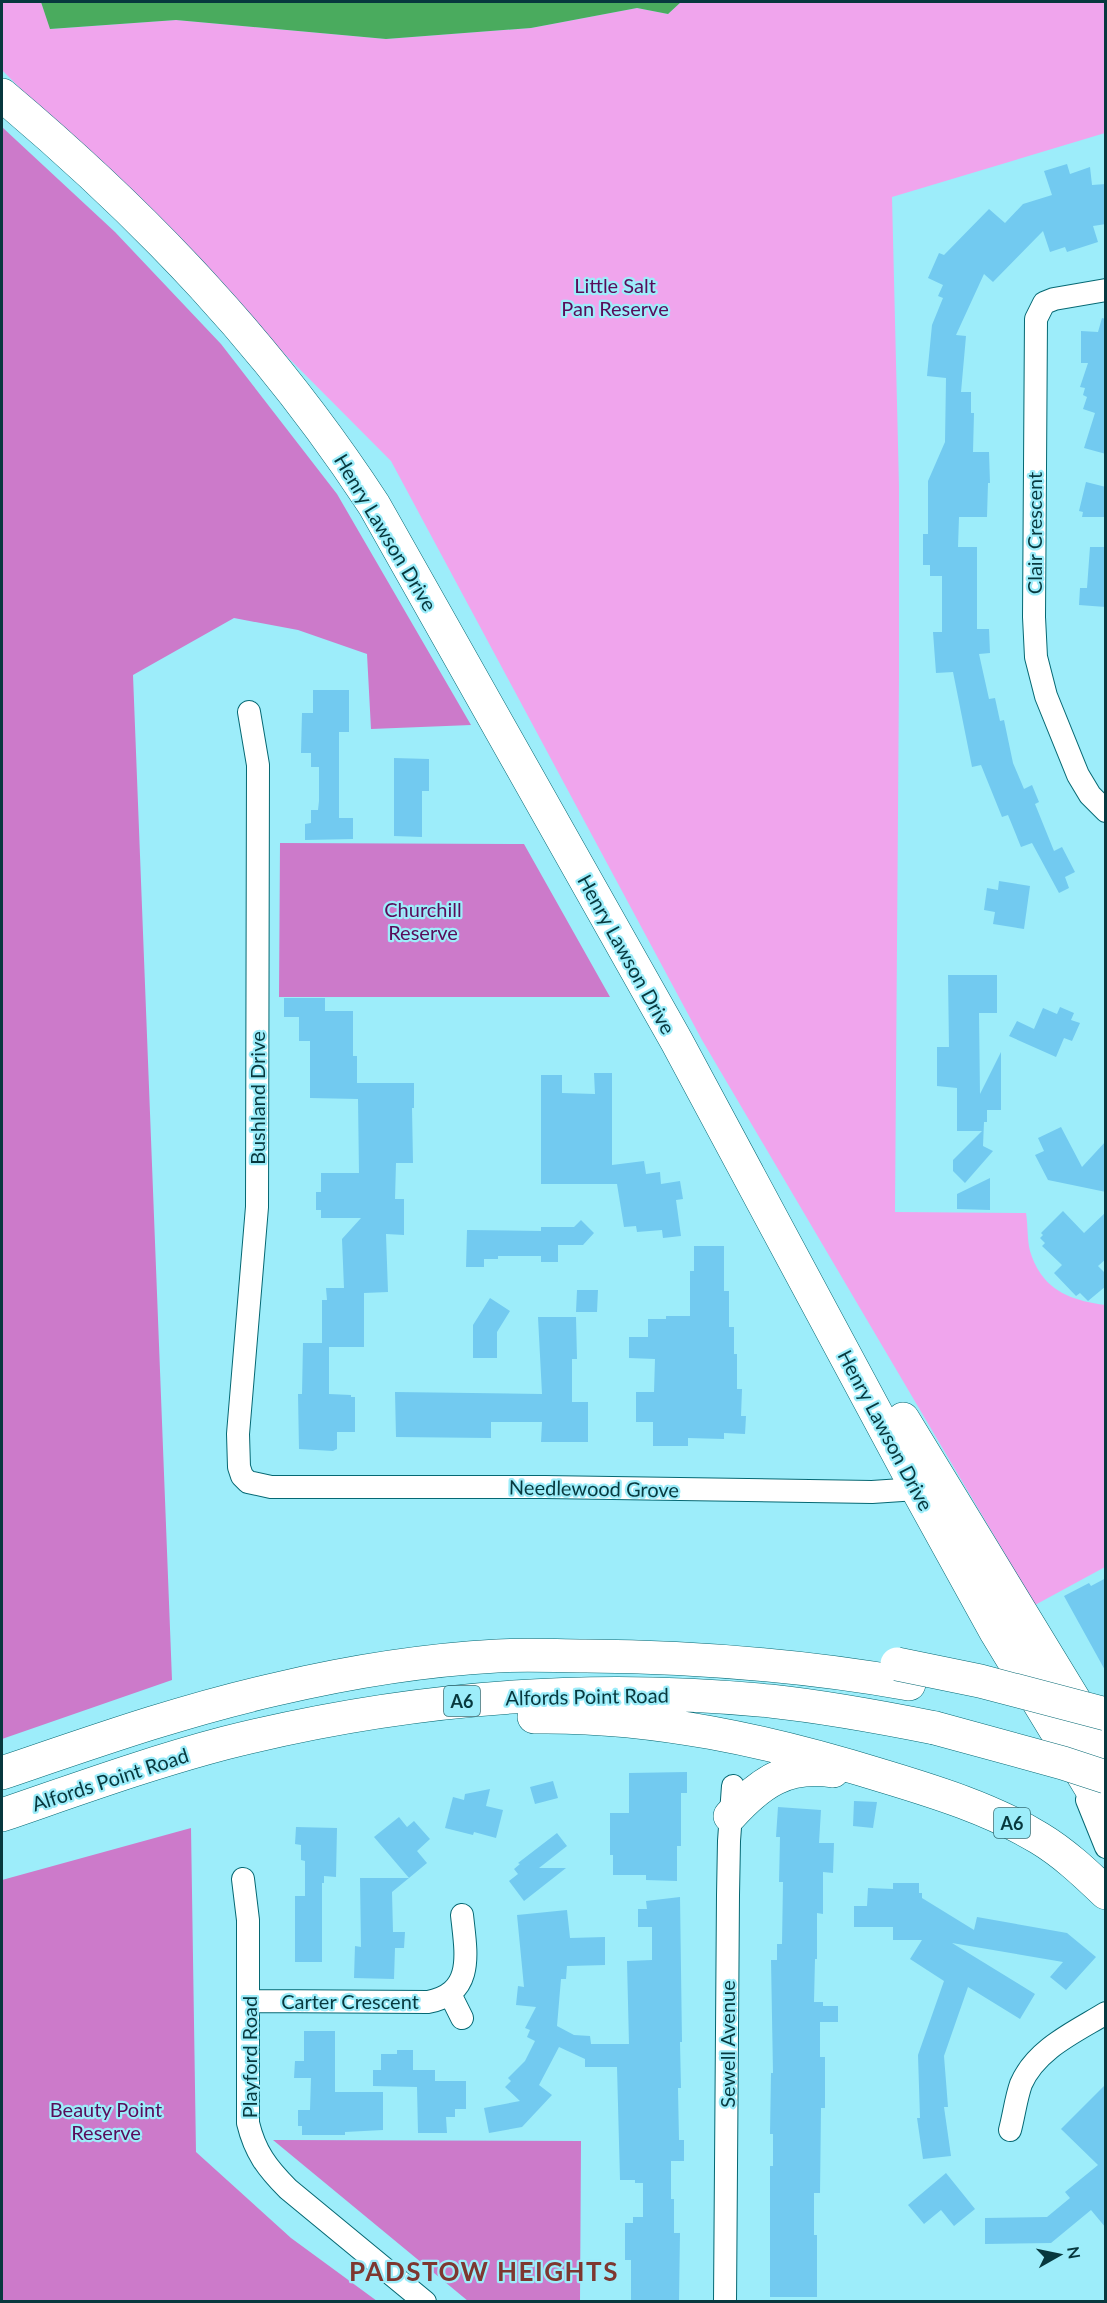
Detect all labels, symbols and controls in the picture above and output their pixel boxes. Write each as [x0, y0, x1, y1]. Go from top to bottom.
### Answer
park label: Little Salt Pan Reserve [561, 273, 669, 320]
street label: Henry Lawson Drive [330, 449, 442, 615]
street label: Clair Crescent [1022, 472, 1046, 594]
street label: Henry Lawson Drive [573, 870, 681, 1038]
park label: Churchill Reserve [384, 897, 462, 944]
street label: Bushland Drive [245, 1031, 269, 1165]
street label: Henry Lawson Drive [833, 1346, 939, 1514]
street label: Needlewood Grove [509, 1475, 679, 1501]
street label: Alfords Point Road [505, 1683, 669, 1709]
road number: A6 [444, 1686, 480, 1716]
street label: Alfords Point Road [29, 1742, 191, 1816]
road number: A6 [994, 1808, 1030, 1838]
street label: Sewell Avenue [715, 1980, 739, 2108]
street label: Carter Crescent [281, 1989, 419, 2013]
street label: Playford Road [237, 1996, 261, 2118]
park label: Beauty Point Reserve [50, 2097, 162, 2144]
north arrow [1029, 2225, 1089, 2285]
text: N [1064, 2245, 1085, 2260]
district label: PADSTOW HEIGHTS [349, 2255, 619, 2287]

